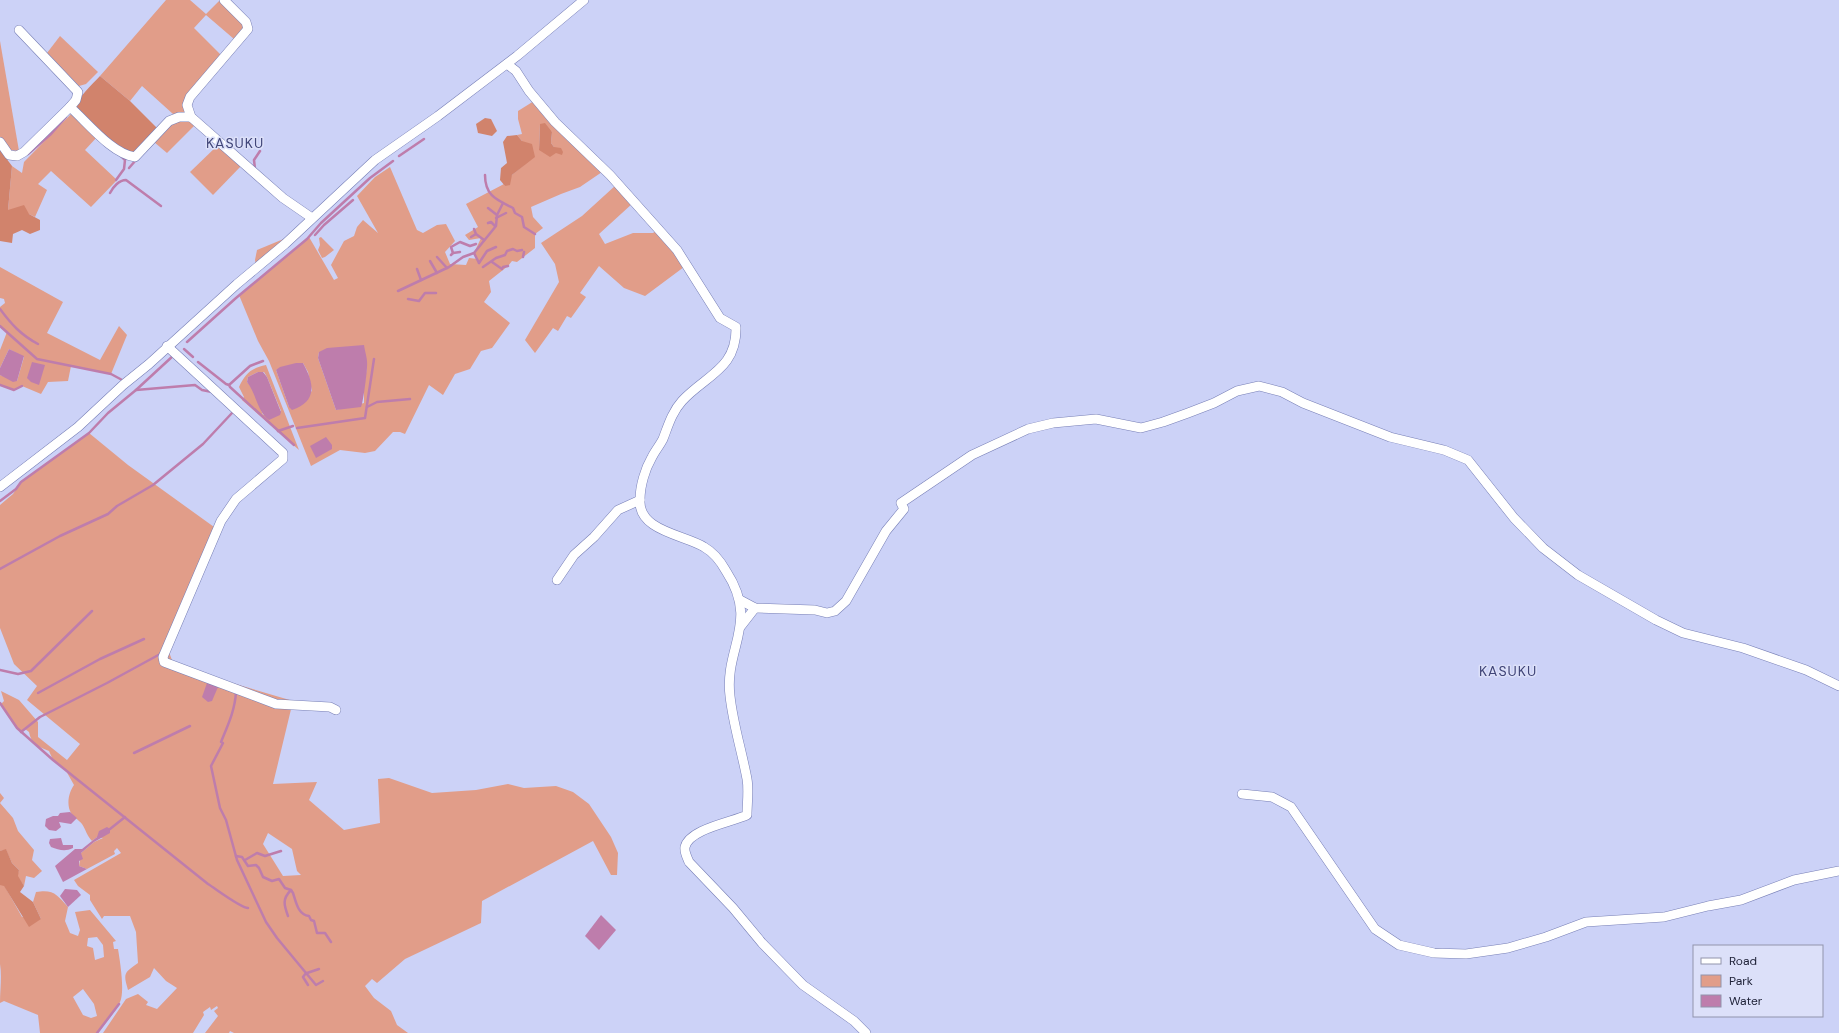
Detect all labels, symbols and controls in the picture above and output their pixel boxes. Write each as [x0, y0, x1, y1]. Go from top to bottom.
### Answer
district label: KASUKU [206, 134, 264, 152]
district label: KASUKU [1479, 662, 1537, 680]
legend [1693, 945, 1823, 1017]
text: Road [1729, 953, 1757, 969]
text: Park [1729, 973, 1753, 989]
text: Water [1729, 993, 1763, 1009]

